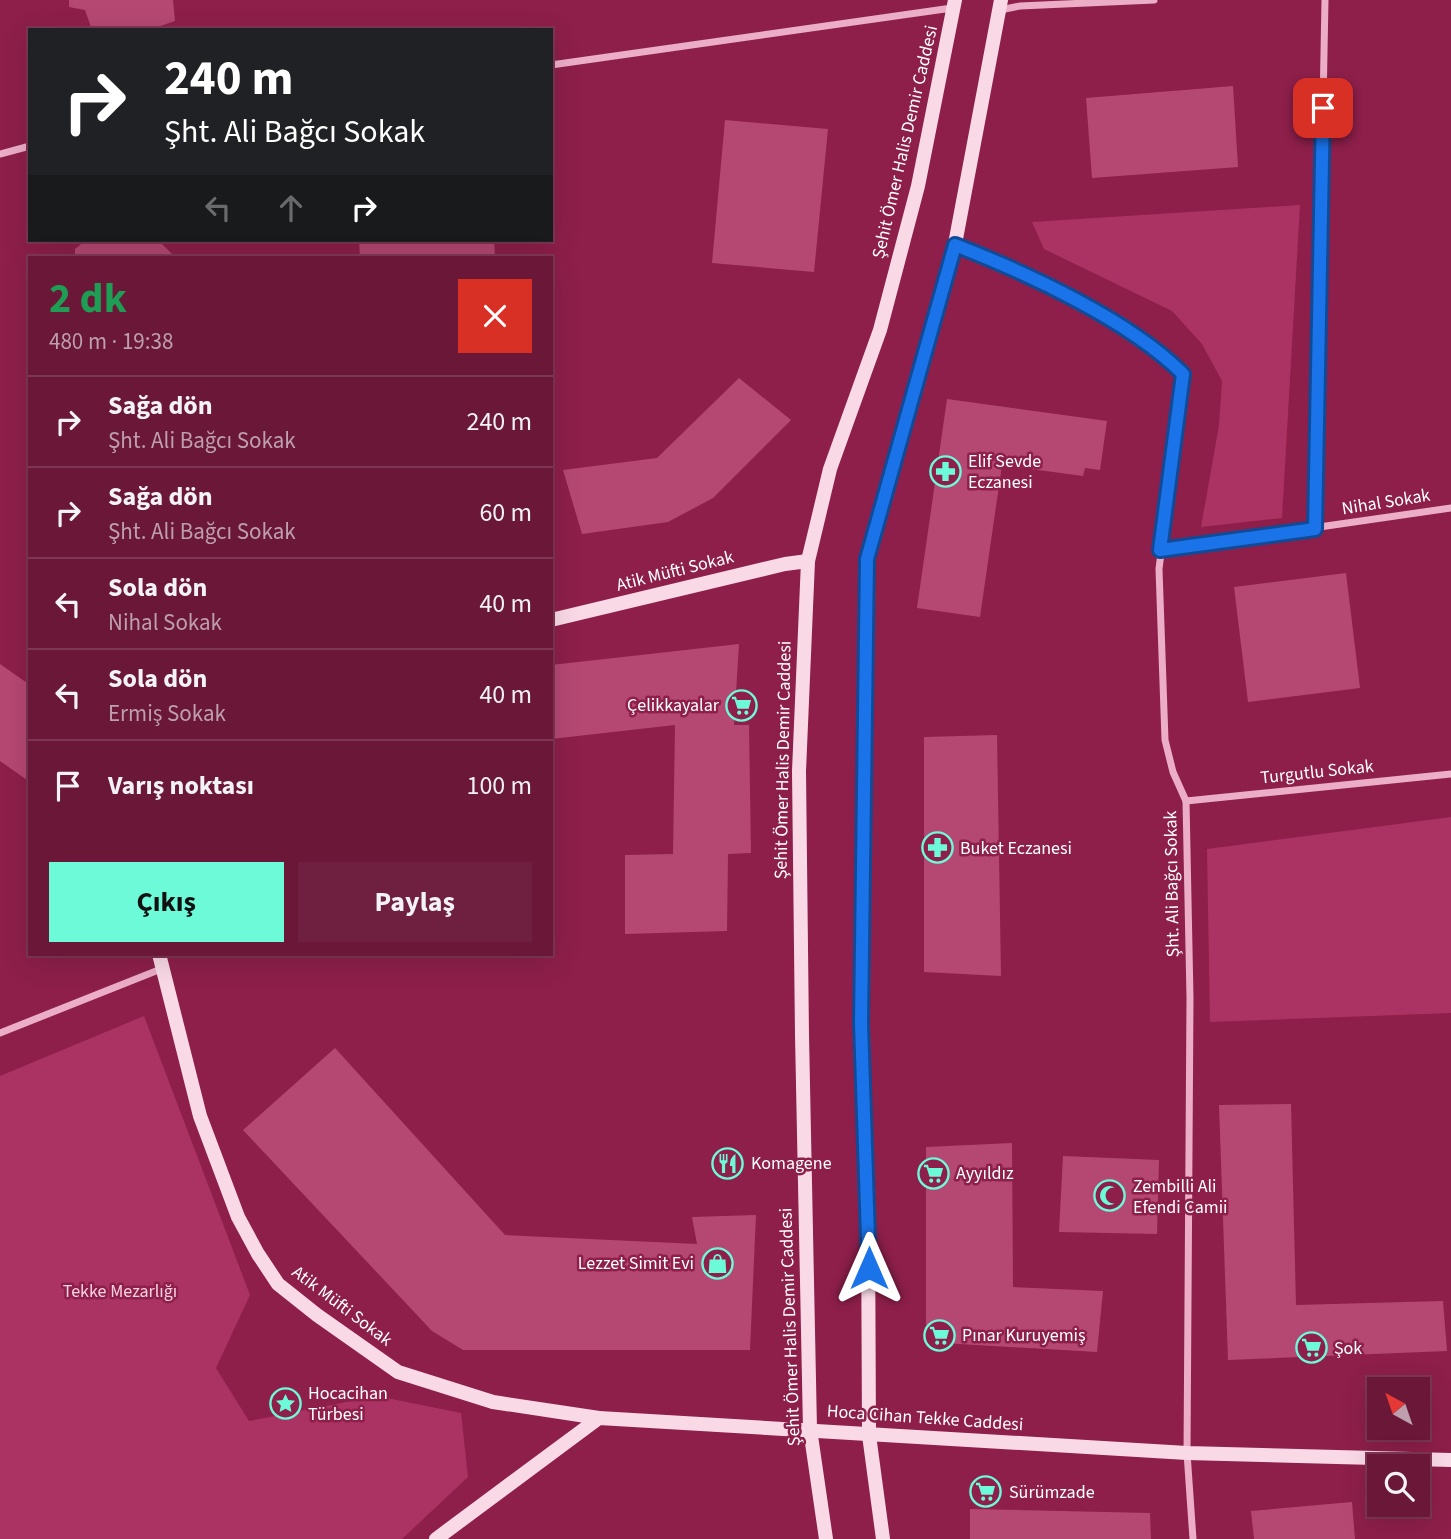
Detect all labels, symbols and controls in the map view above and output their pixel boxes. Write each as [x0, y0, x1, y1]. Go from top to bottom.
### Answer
street label: Şehit Ömer Halis Demir Caddesi [866, 23, 944, 261]
text: 240 m [164, 44, 293, 114]
icon: right [49, 56, 140, 147]
pin [1293, 78, 1353, 138]
icon: arrive [1304, 89, 1342, 127]
text: Şht. Ali Bağcı Sokak [164, 109, 425, 155]
icon: left [199, 189, 237, 227]
icon: ahead [272, 189, 310, 227]
icon: right [345, 189, 383, 227]
text: 2 dk [49, 269, 127, 329]
button: close [458, 279, 532, 353]
text: 480 m · 19:38 [49, 325, 173, 358]
text: Sağa dön [108, 387, 213, 424]
icon: right [49, 403, 87, 441]
text: 240 m [466, 403, 532, 440]
text: Şht. Ali Bağcı Sokak [108, 424, 296, 457]
place label: Elif Sevde Eczanesi [968, 449, 1041, 495]
pharmacy icon: Elif Sevde Eczanesi [928, 454, 962, 488]
text: Sağa dön [108, 478, 213, 515]
street label: Nihal Sokak [1340, 483, 1432, 521]
icon: right [49, 494, 87, 532]
text: 60 m [479, 494, 532, 531]
text: Şht. Ali Bağcı Sokak [108, 515, 296, 548]
street label: Atik Müfti Sokak [614, 544, 736, 598]
text: Sola dön [108, 569, 207, 606]
icon: left [49, 585, 87, 623]
text: 40 m [479, 585, 532, 622]
text: Nihal Sokak [108, 606, 222, 639]
street label: Şehit Ömer Halis Demir Caddesi [768, 641, 798, 879]
text: Sola dön [108, 660, 207, 697]
icon: left [49, 676, 87, 714]
text: 40 m [479, 676, 532, 713]
supermarket icon: Çelikkayalar [725, 688, 759, 722]
place label: Çelikkayalar [627, 693, 720, 718]
text: Ermiş Sokak [108, 697, 226, 730]
street label: Turgutlu Sokak [1259, 754, 1375, 790]
icon: arrive [49, 767, 87, 805]
text: Varış noktası [108, 767, 254, 804]
text: 100 m [466, 767, 532, 804]
street label: Şht. Ali Bağcı Sokak [1158, 810, 1186, 958]
pharmacy icon: Buket Eczanesi [920, 831, 954, 865]
place label: Buket Eczanesi [960, 836, 1072, 861]
button: Çıkış [49, 862, 284, 942]
button: Paylaş [298, 862, 532, 942]
restaurant icon: Komagene [711, 1146, 745, 1180]
place label: Komagene [751, 1151, 832, 1176]
supermarket icon: Ayyıldız [916, 1156, 950, 1190]
place label: Ayyıldız [956, 1161, 1014, 1186]
place label: Zembilli Ali Efendi Camii [1133, 1174, 1227, 1220]
mosque icon: Zembilli Ali Efendi Camii [1093, 1179, 1127, 1213]
street label: Şehit Ömer Halis Demir Caddesi [773, 1207, 807, 1447]
position arrow [832, 1231, 906, 1305]
shop icon: Lezzet Simit Evi [700, 1246, 734, 1280]
place label: Lezzet Simit Evi [578, 1251, 694, 1276]
street label: Atik Müfti Sokak [286, 1260, 398, 1352]
park label: Tekke Mezarlığı [63, 1279, 177, 1304]
supermarket icon: Pınar Kuruyemiş [922, 1318, 956, 1352]
place label: Pınar Kuruyemiş [962, 1323, 1086, 1348]
supermarket icon: Şok [1294, 1331, 1328, 1365]
place label: Şok [1334, 1336, 1362, 1361]
north arrow [1367, 1377, 1430, 1440]
map controls [1367, 1377, 1430, 1517]
place label: Hocacihan Türbesi [308, 1381, 388, 1427]
place icon: Hocacihan Türbesi [268, 1386, 302, 1420]
street label: Hoca Cihan Tekke Caddesi [826, 1399, 1024, 1437]
button: search [1367, 1454, 1430, 1517]
supermarket icon: Sürümzade [969, 1475, 1003, 1509]
place label: Sürümzade [1009, 1480, 1095, 1505]

